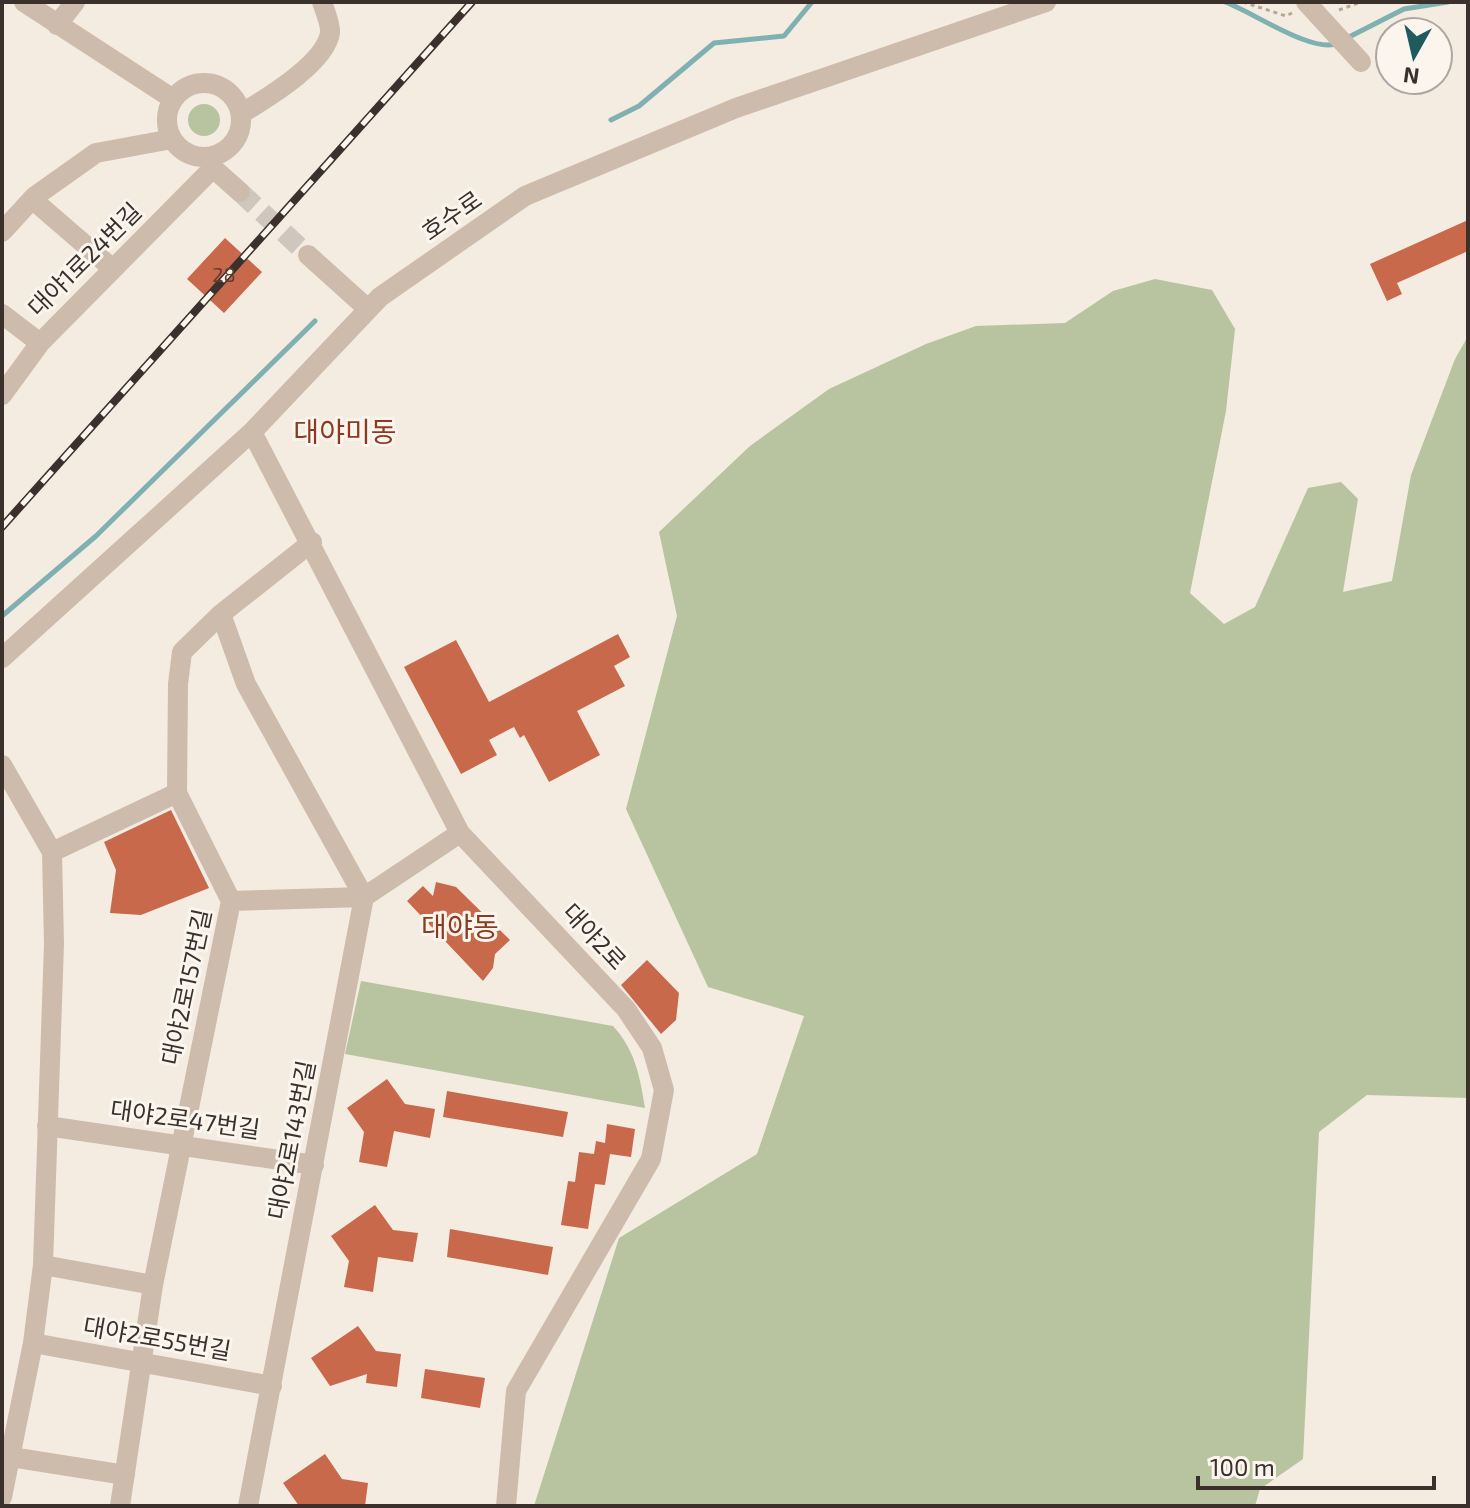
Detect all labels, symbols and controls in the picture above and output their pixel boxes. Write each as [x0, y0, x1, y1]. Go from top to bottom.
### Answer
north arrow [1374, 16, 1454, 96]
text: N [1401, 63, 1421, 91]
street label: 호수로 [416, 184, 487, 246]
street label: 대야1로24번길 [21, 196, 147, 322]
house number: 28 [212, 262, 236, 286]
district label: 대야미동 [293, 414, 397, 448]
street label: 대야2로 [557, 897, 633, 975]
street label: 대야2로157번길 [155, 906, 216, 1067]
district label: 대야동 [421, 909, 499, 943]
street label: 대야2로143번길 [261, 1058, 320, 1222]
street label: 대야2로47번길 [108, 1094, 262, 1143]
street label: 대야2로55번길 [81, 1310, 233, 1365]
scale bar [1198, 1440, 1434, 1490]
text: 100 m [1210, 1452, 1275, 1481]

